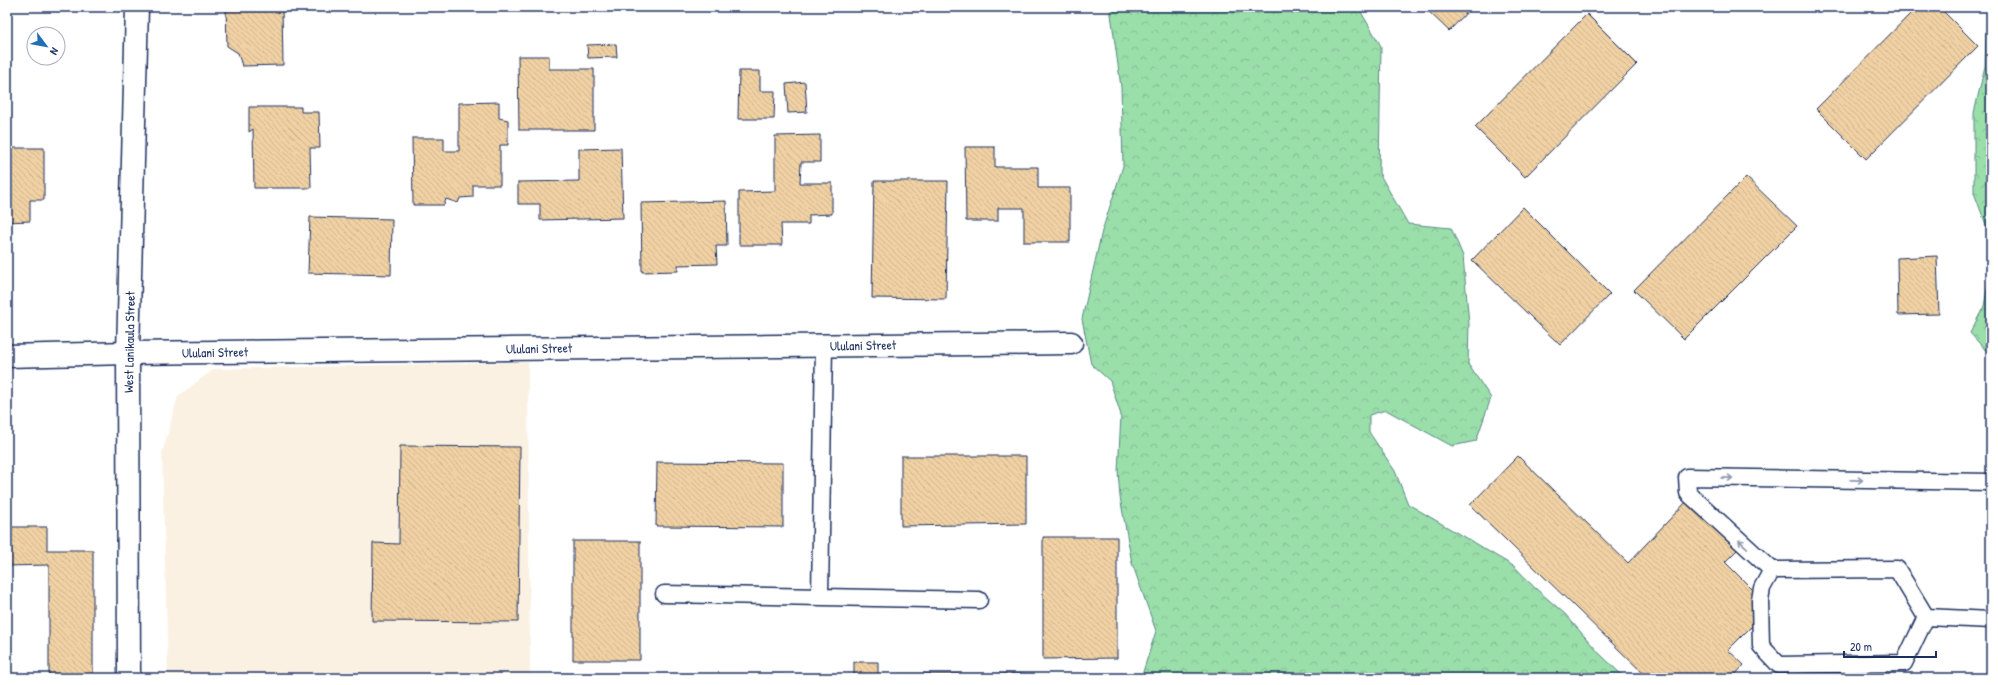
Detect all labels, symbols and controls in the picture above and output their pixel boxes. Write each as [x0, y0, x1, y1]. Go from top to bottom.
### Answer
north arrow [26, 26, 66, 66]
text: N [47, 45, 62, 58]
street label: West Lanikaula Street [119, 290, 139, 393]
street label: Ululani Street [830, 335, 897, 355]
street label: Ululani Street [506, 338, 573, 358]
street label: Ululani Street [182, 342, 249, 362]
one-way arrow [1720, 474, 1733, 482]
one-way arrow [1850, 476, 1863, 484]
one-way arrow [1738, 539, 1748, 549]
scale bar [1844, 633, 1936, 659]
text: 20 m [1850, 638, 1872, 655]

